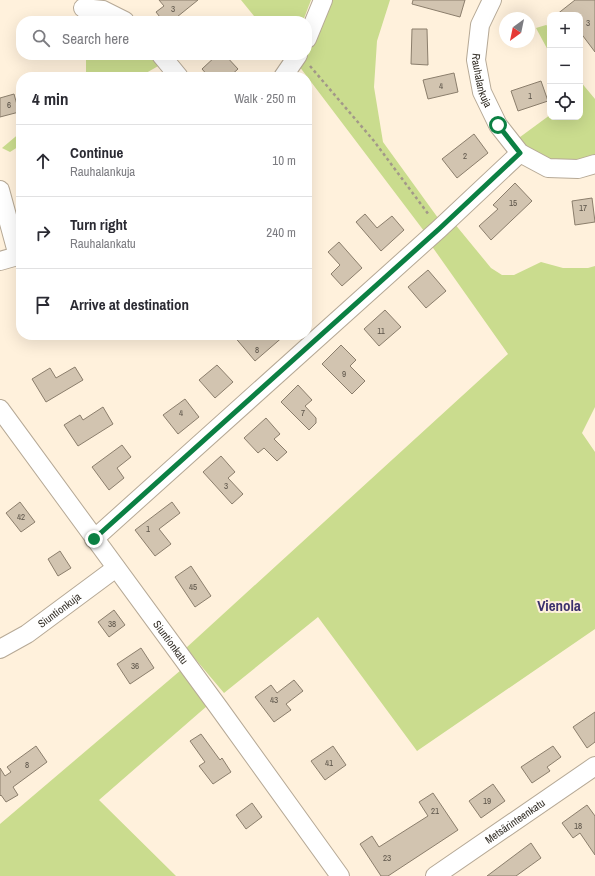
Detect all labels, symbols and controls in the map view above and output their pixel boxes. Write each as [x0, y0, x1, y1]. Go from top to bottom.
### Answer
house number: 3 [171, 3, 175, 15]
north arrow [499, 12, 535, 48]
map controls [547, 12, 583, 120]
button: + [547, 12, 583, 48]
search box [16, 16, 312, 60]
house number: 3 [586, 17, 590, 29]
icon: search [30, 27, 52, 49]
text: Search here [62, 28, 129, 49]
button: − [547, 48, 583, 84]
street label: Rauhalankuja [469, 53, 495, 110]
house number: 4 [439, 80, 443, 92]
button: locate [547, 84, 583, 120]
text: 4 min [32, 87, 68, 110]
text: Walk · 250 m [234, 90, 296, 107]
house number: 1 [528, 90, 532, 102]
house number: 6 [7, 99, 11, 111]
route start [489, 116, 507, 134]
text: Continue [70, 142, 123, 163]
icon: ahead [32, 150, 54, 172]
house number: 2 [463, 150, 467, 162]
text: 10 m [272, 152, 296, 169]
text: Rauhalankuja [70, 163, 135, 180]
house number: 15 [509, 197, 517, 209]
house number: 17 [579, 202, 587, 214]
text: Turn right [70, 214, 127, 235]
icon: right [32, 222, 54, 244]
text: 240 m [266, 224, 296, 241]
text: Rauhalankatu [70, 235, 136, 252]
icon: arrive [32, 294, 54, 316]
text: Arrive at destination [70, 294, 189, 315]
house number: 11 [377, 325, 385, 337]
house number: 8 [255, 344, 259, 356]
house number: 9 [342, 368, 346, 380]
house number: 4 [179, 407, 183, 419]
house number: 7 [301, 407, 305, 419]
house number: 3 [224, 480, 228, 492]
house number: 42 [17, 511, 25, 523]
house number: 1 [146, 523, 150, 535]
route end [85, 530, 103, 548]
house number: 45 [189, 581, 197, 593]
street label: Siuntionkuja [35, 590, 84, 631]
district label: Vienola [537, 595, 581, 616]
house number: 38 [108, 618, 116, 630]
street label: Siuntionkatu [150, 618, 191, 667]
house number: 36 [131, 660, 139, 672]
house number: 43 [270, 694, 278, 706]
house number: 41 [325, 757, 333, 769]
house number: 8 [25, 759, 29, 771]
street label: Metsärinteenkatu [482, 795, 548, 847]
house number: 19 [483, 795, 491, 807]
house number: 21 [431, 805, 439, 817]
house number: 18 [574, 820, 582, 832]
house number: 23 [383, 852, 391, 864]

